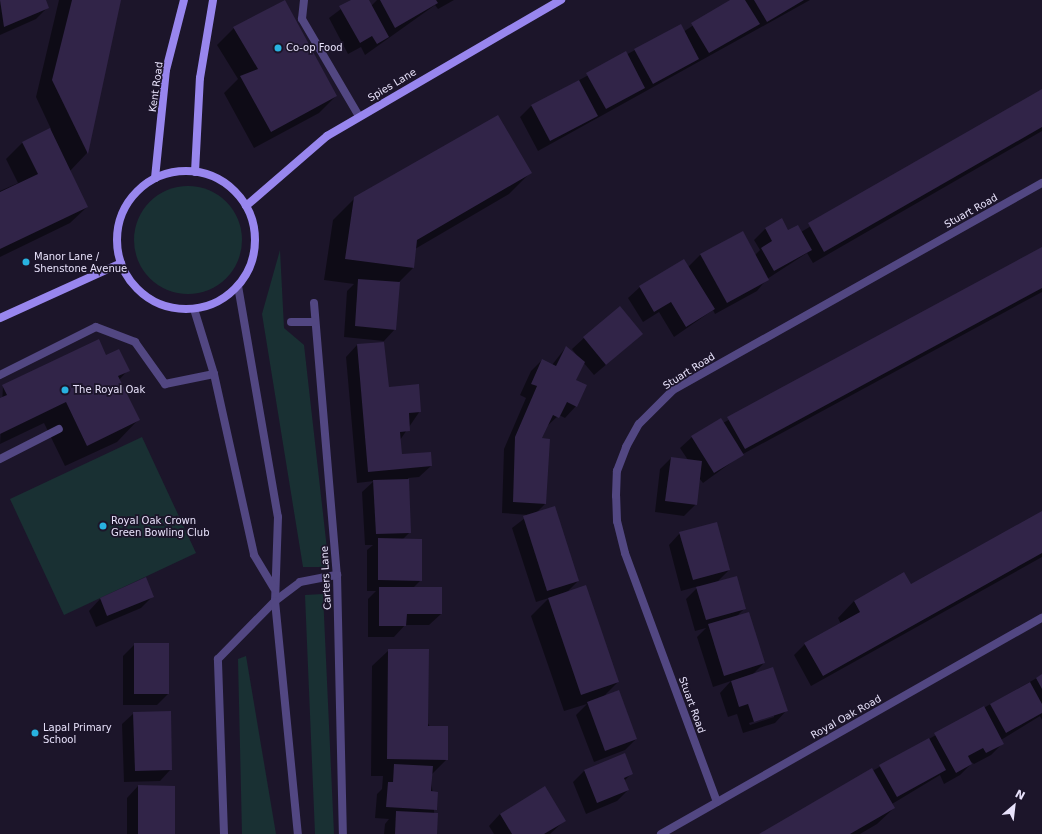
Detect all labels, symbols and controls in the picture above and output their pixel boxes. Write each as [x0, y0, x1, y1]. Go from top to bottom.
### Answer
place label: Co-op Food [286, 42, 343, 54]
marker: Co-op Food [273, 43, 283, 53]
street label: Kent Road [147, 61, 165, 113]
street label: Spies Lane [366, 66, 418, 104]
street label: Stuart Road [942, 191, 1000, 231]
place label: Manor Lane / Shenstone Avenue [34, 250, 127, 274]
marker: Manor Lane / Shenstone Avenue [21, 257, 31, 267]
street label: Stuart Road [661, 350, 717, 392]
place label: The Royal Oak [73, 384, 145, 396]
marker: The Royal Oak [60, 385, 70, 395]
place label: Royal Oak Crown Green Bowling Club [111, 514, 209, 538]
marker: Royal Oak Crown Green Bowling Club [98, 521, 108, 531]
street label: Carters Lane [318, 546, 334, 610]
street label: Stuart Road [676, 675, 708, 735]
street label: Royal Oak Road [809, 693, 883, 741]
place label: Lapal Primary School [43, 721, 112, 744]
marker: Lapal Primary School [30, 728, 40, 738]
north arrow [994, 786, 1034, 826]
text: N [1013, 787, 1027, 803]

